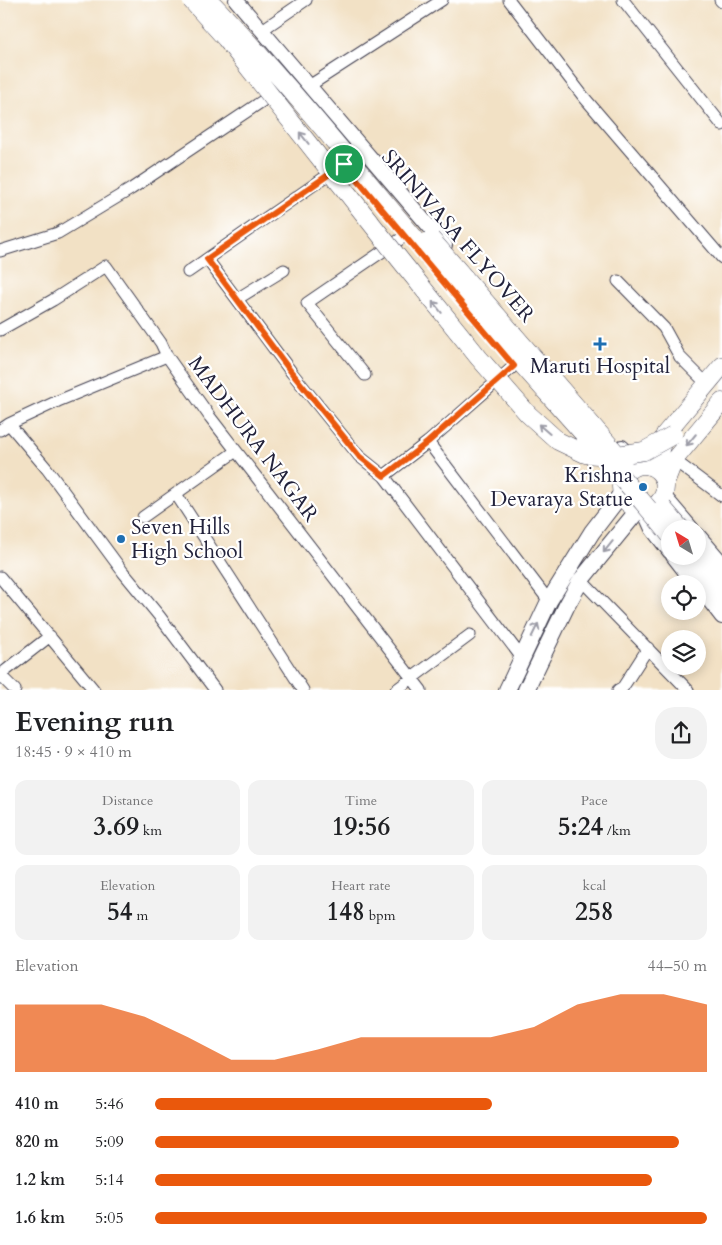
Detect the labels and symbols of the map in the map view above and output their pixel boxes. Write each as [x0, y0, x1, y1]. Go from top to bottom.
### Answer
one-way arrow [298, 132, 309, 145]
pin [323, 143, 365, 185]
street label: SRINIVASA FLYOVER [375, 143, 541, 329]
one-way arrow [432, 301, 443, 314]
marker: Maruti Hospital [593, 337, 607, 351]
street label: MADHURA NAGAR [181, 350, 325, 528]
place label: Maruti Hospital [530, 352, 670, 381]
one-way arrow [538, 423, 551, 435]
one-way arrow [685, 433, 696, 446]
place label: Krishna Devaraya Statue [490, 461, 633, 514]
marker: Krishna Devaraya Statue [637, 481, 649, 493]
place label: Seven Hills High School [131, 513, 243, 566]
north arrow [661, 520, 706, 565]
marker: Seven Hills High School [115, 533, 127, 545]
one-way arrow [603, 540, 614, 553]
one-way arrow [531, 623, 541, 638]

